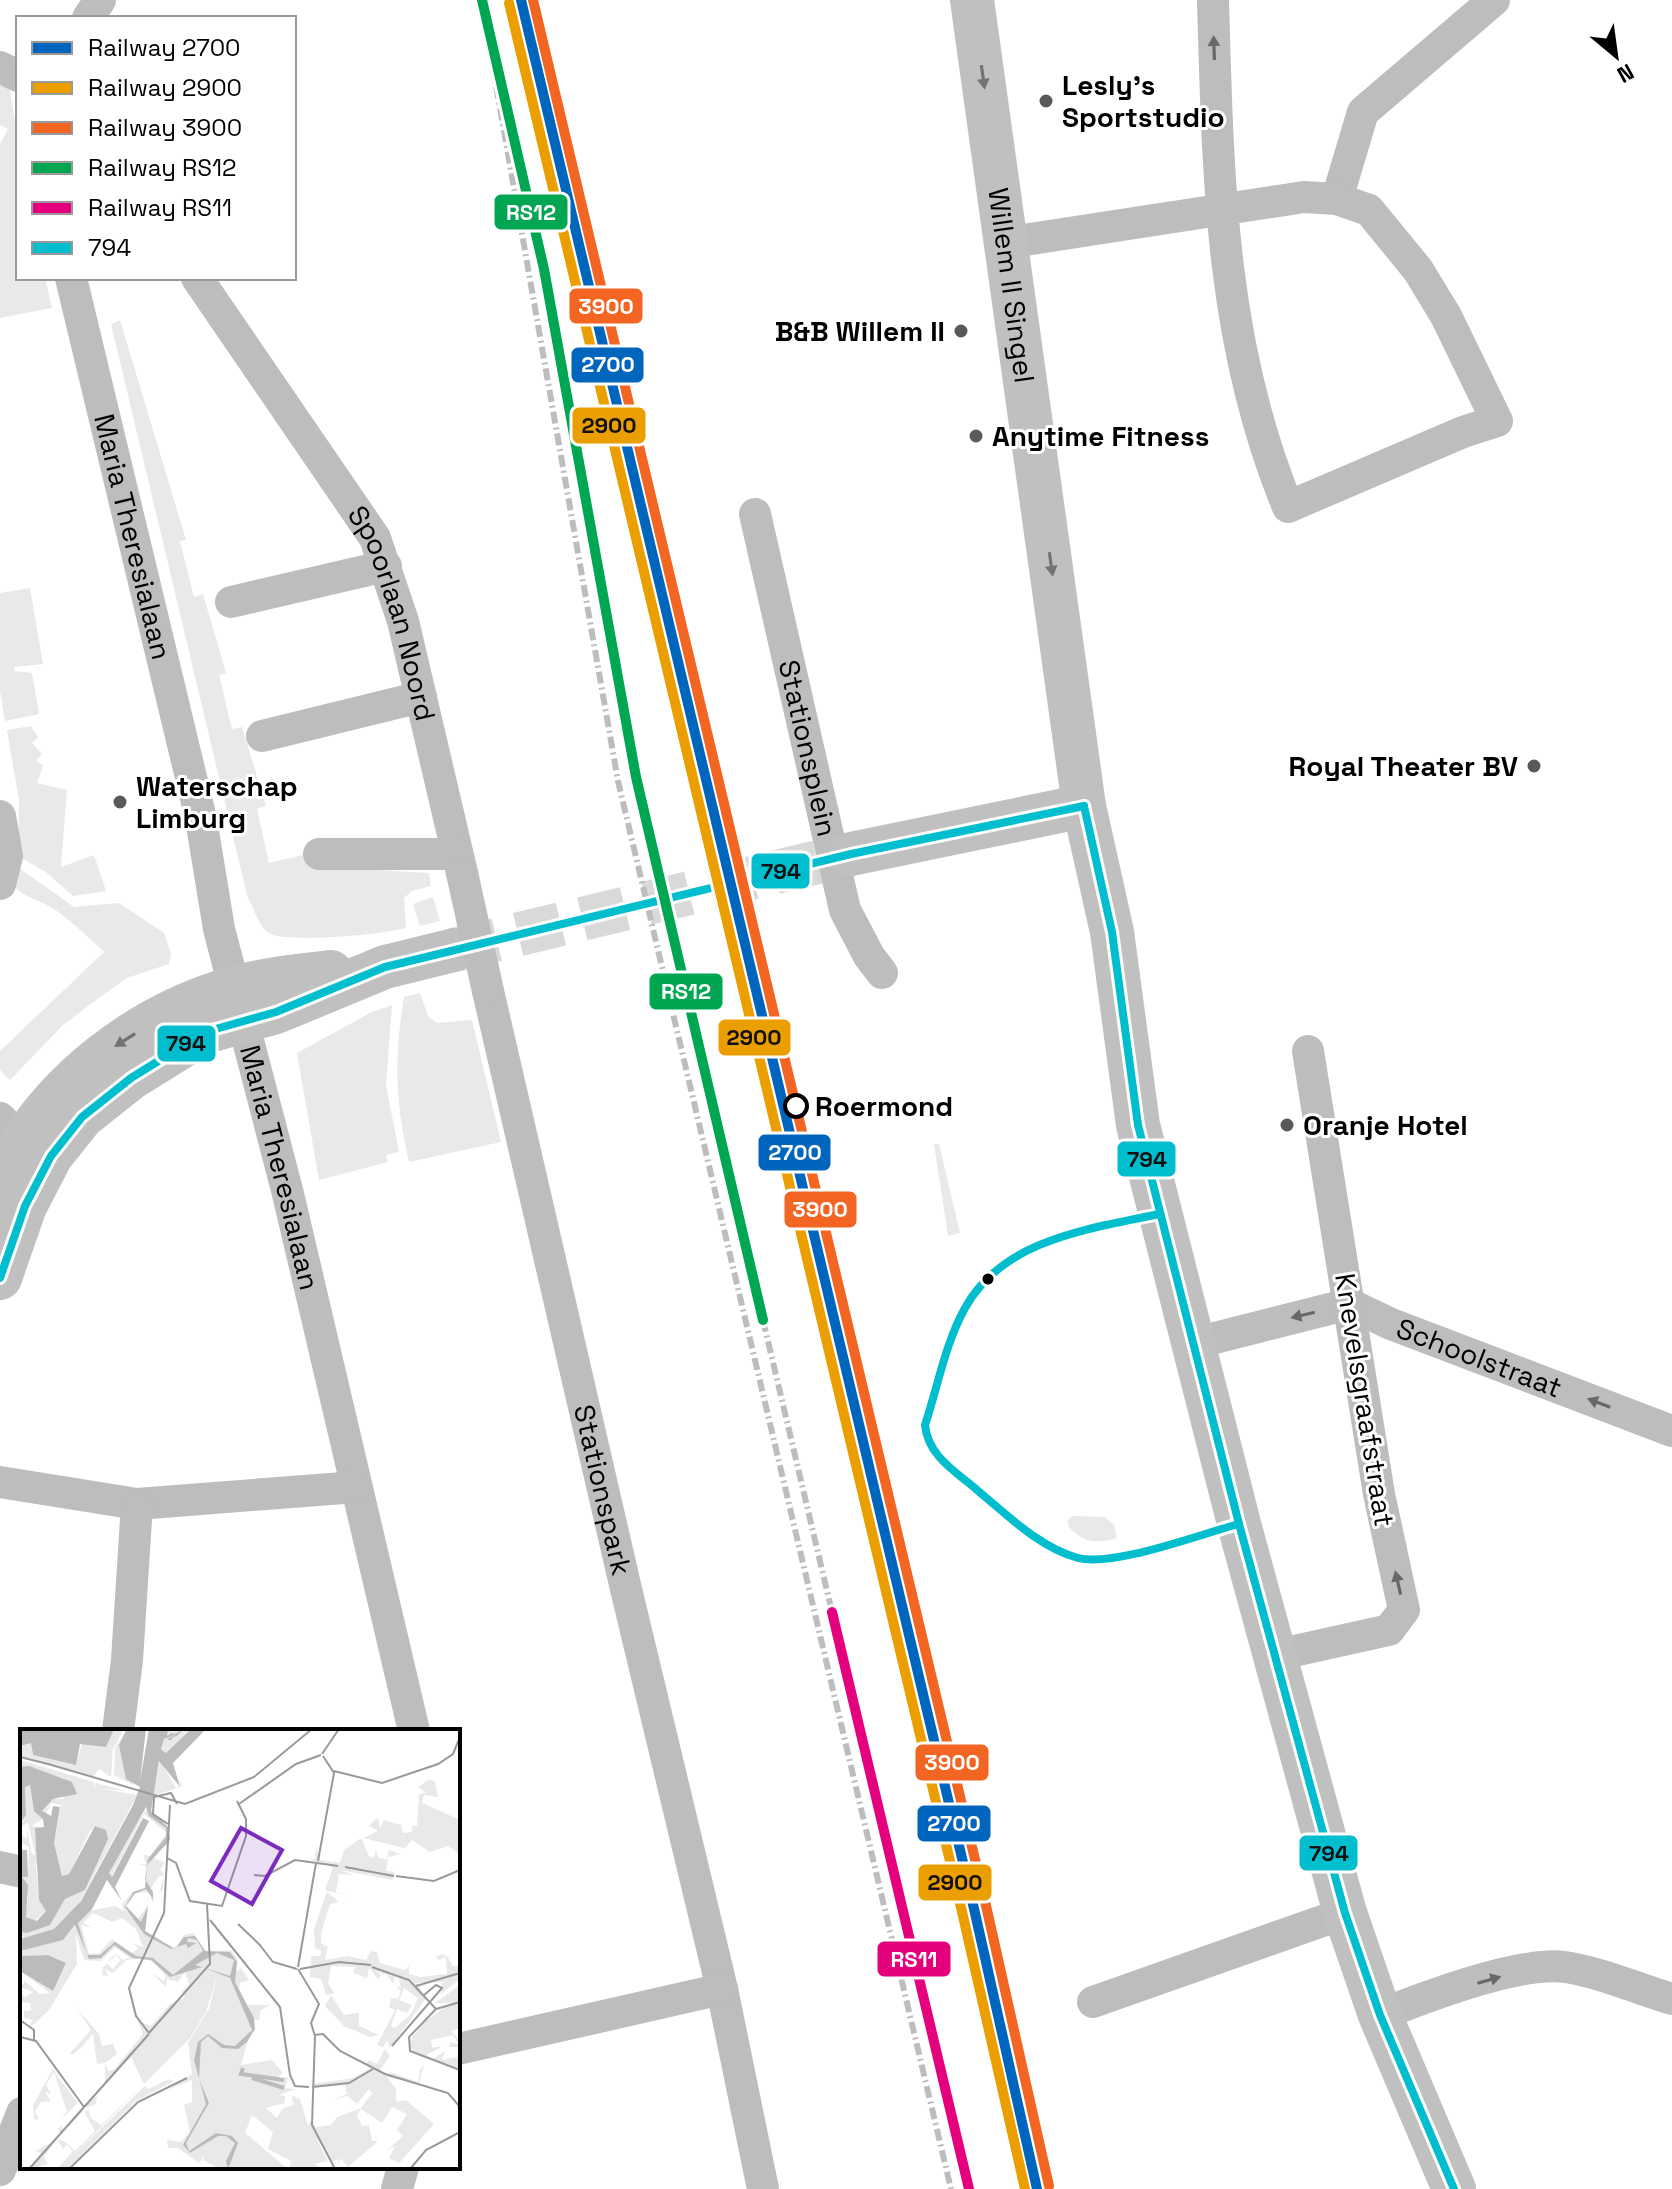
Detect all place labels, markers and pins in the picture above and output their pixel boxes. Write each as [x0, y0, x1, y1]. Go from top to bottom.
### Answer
place label: Lesly's Sportstudio [1062, 67, 1225, 135]
marker: Lesly's Sportstudio [1037, 92, 1055, 110]
place label: B&B Willem II [775, 313, 945, 349]
marker: B&B Willem II [952, 322, 970, 340]
place label: Anytime Fitness [992, 418, 1209, 454]
marker: Anytime Fitness [967, 427, 985, 445]
place label: Royal Theater BV [1289, 748, 1518, 784]
marker: Royal Theater BV [1525, 757, 1543, 775]
place label: Waterschap Limburg [136, 768, 298, 836]
marker: Waterschap Limburg [111, 793, 129, 811]
place label: Roermond [815, 1088, 953, 1124]
marker: Roermond [784, 1094, 808, 1118]
place label: Oranje Hotel [1303, 1107, 1468, 1143]
marker: Oranje Hotel [1278, 1116, 1296, 1134]
unlabelled marker [980, 1271, 996, 1287]

